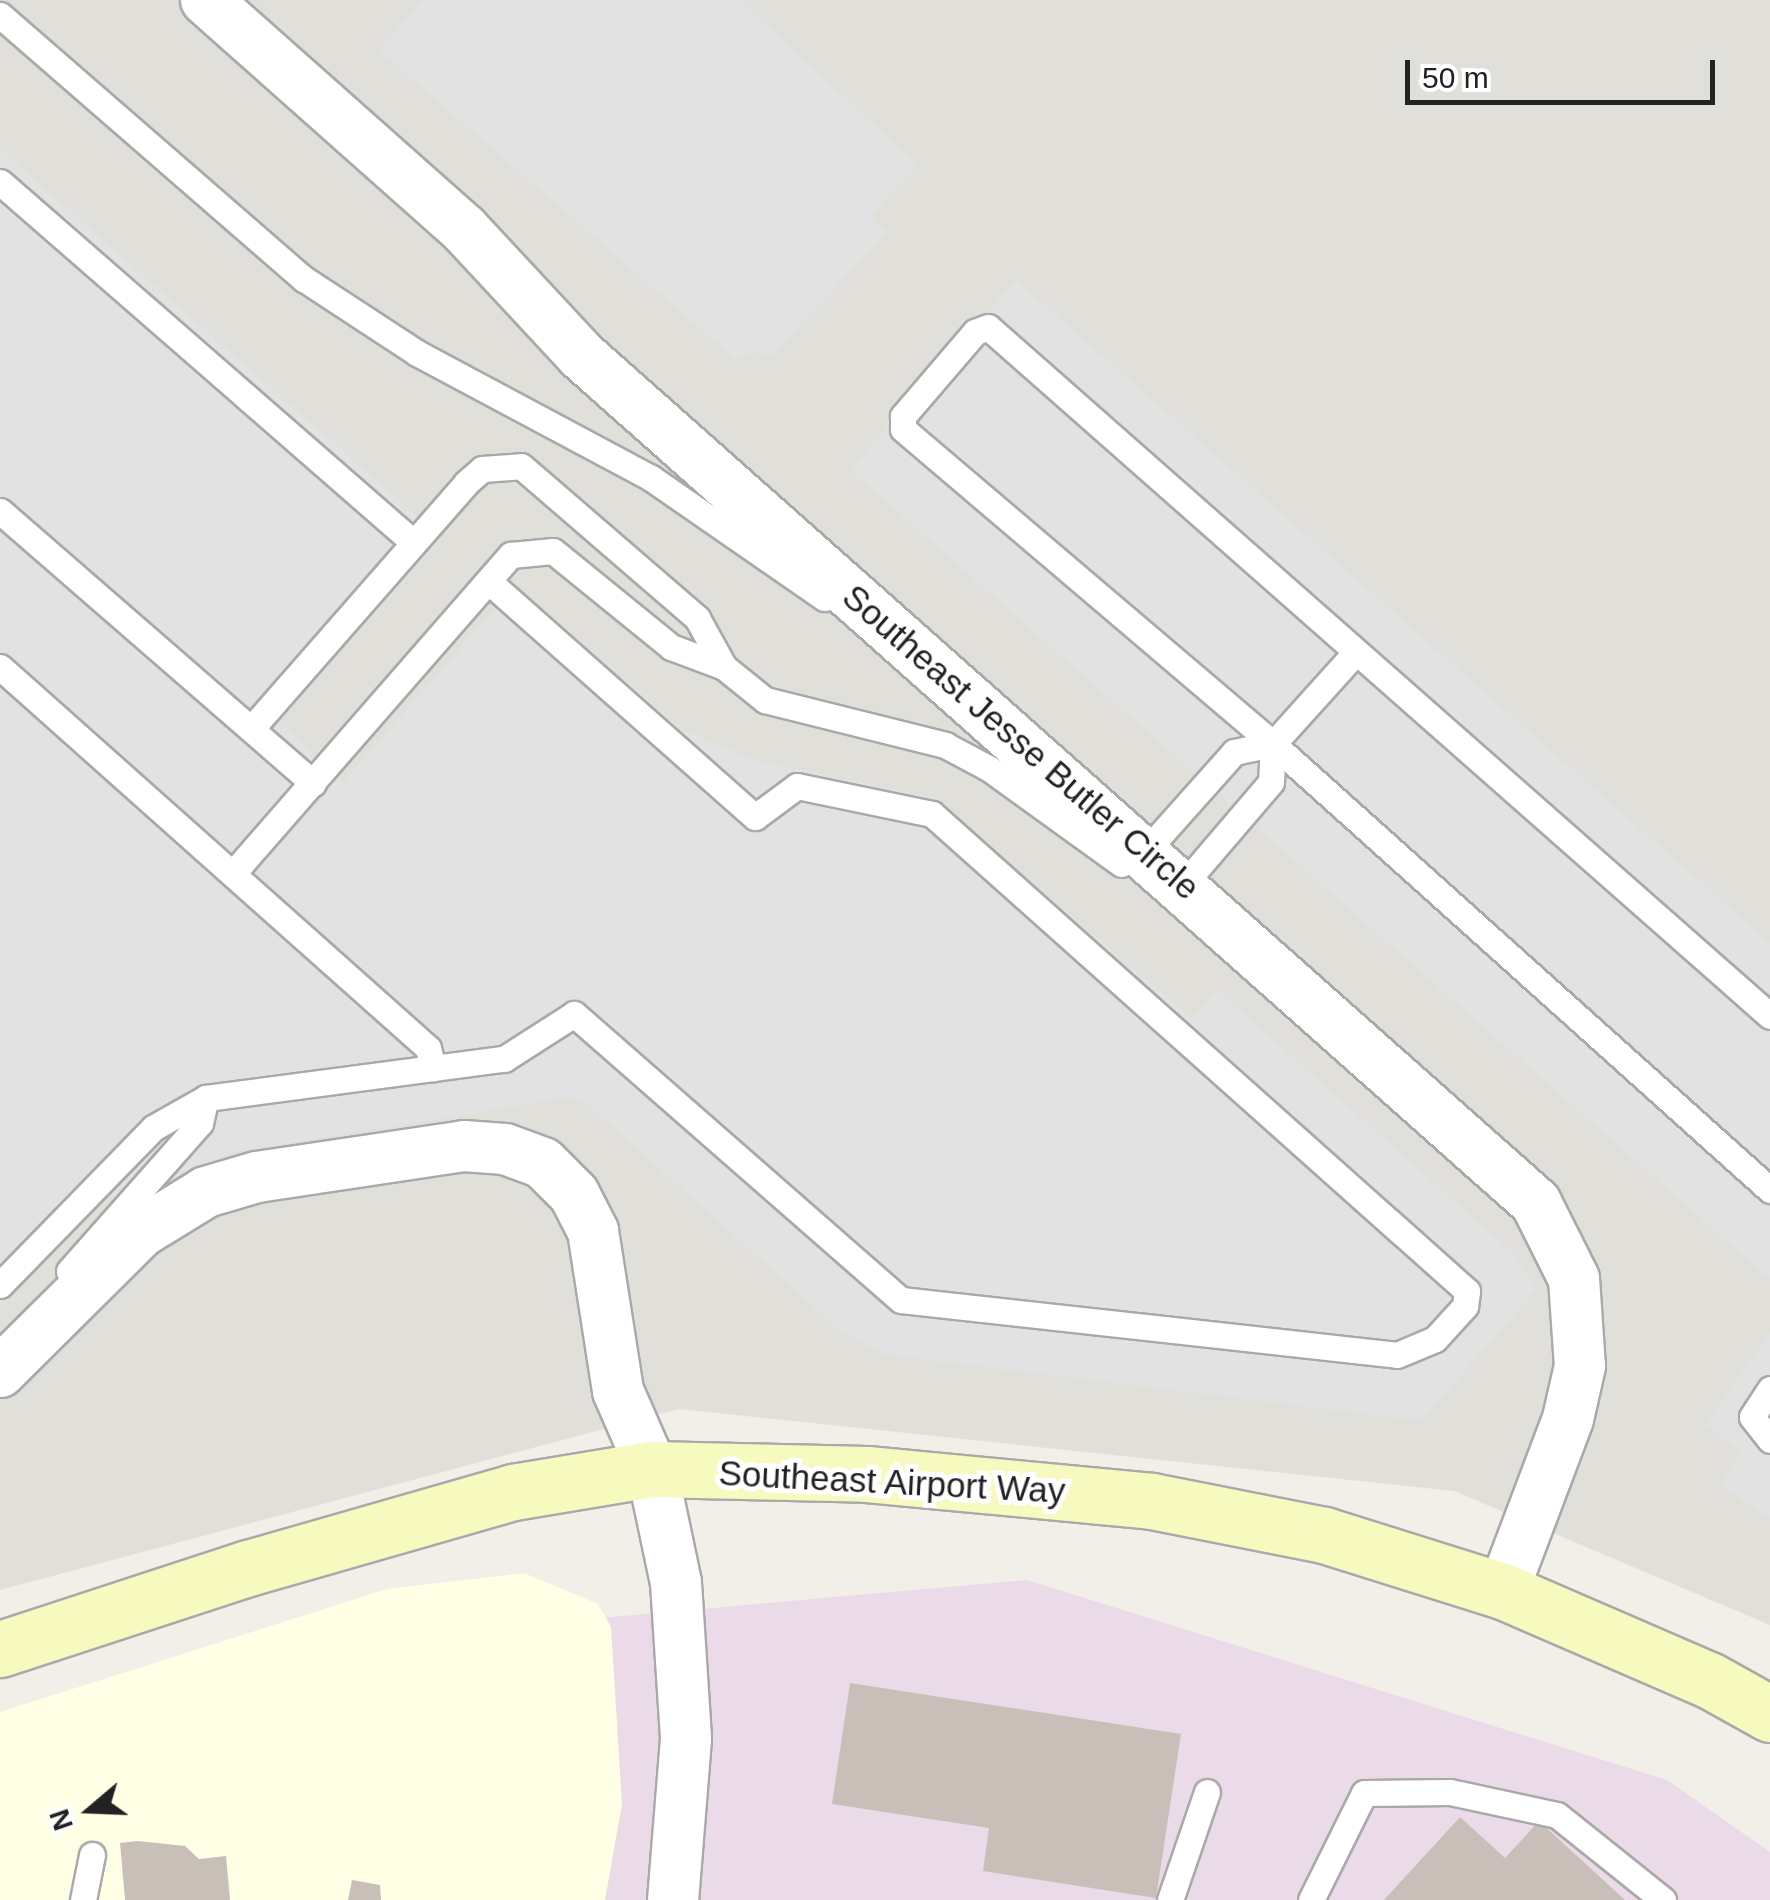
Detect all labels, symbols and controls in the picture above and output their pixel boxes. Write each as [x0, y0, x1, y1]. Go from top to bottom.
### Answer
scale bar [1410, 40, 1720, 102]
text: 50 m [1422, 61, 1489, 94]
street label: Southeast Jesse Butler Circle [834, 576, 1208, 908]
street label: Southeast Airport Way [717, 1452, 1067, 1512]
north arrow [40, 1760, 140, 1860]
text: N [43, 1805, 79, 1835]

